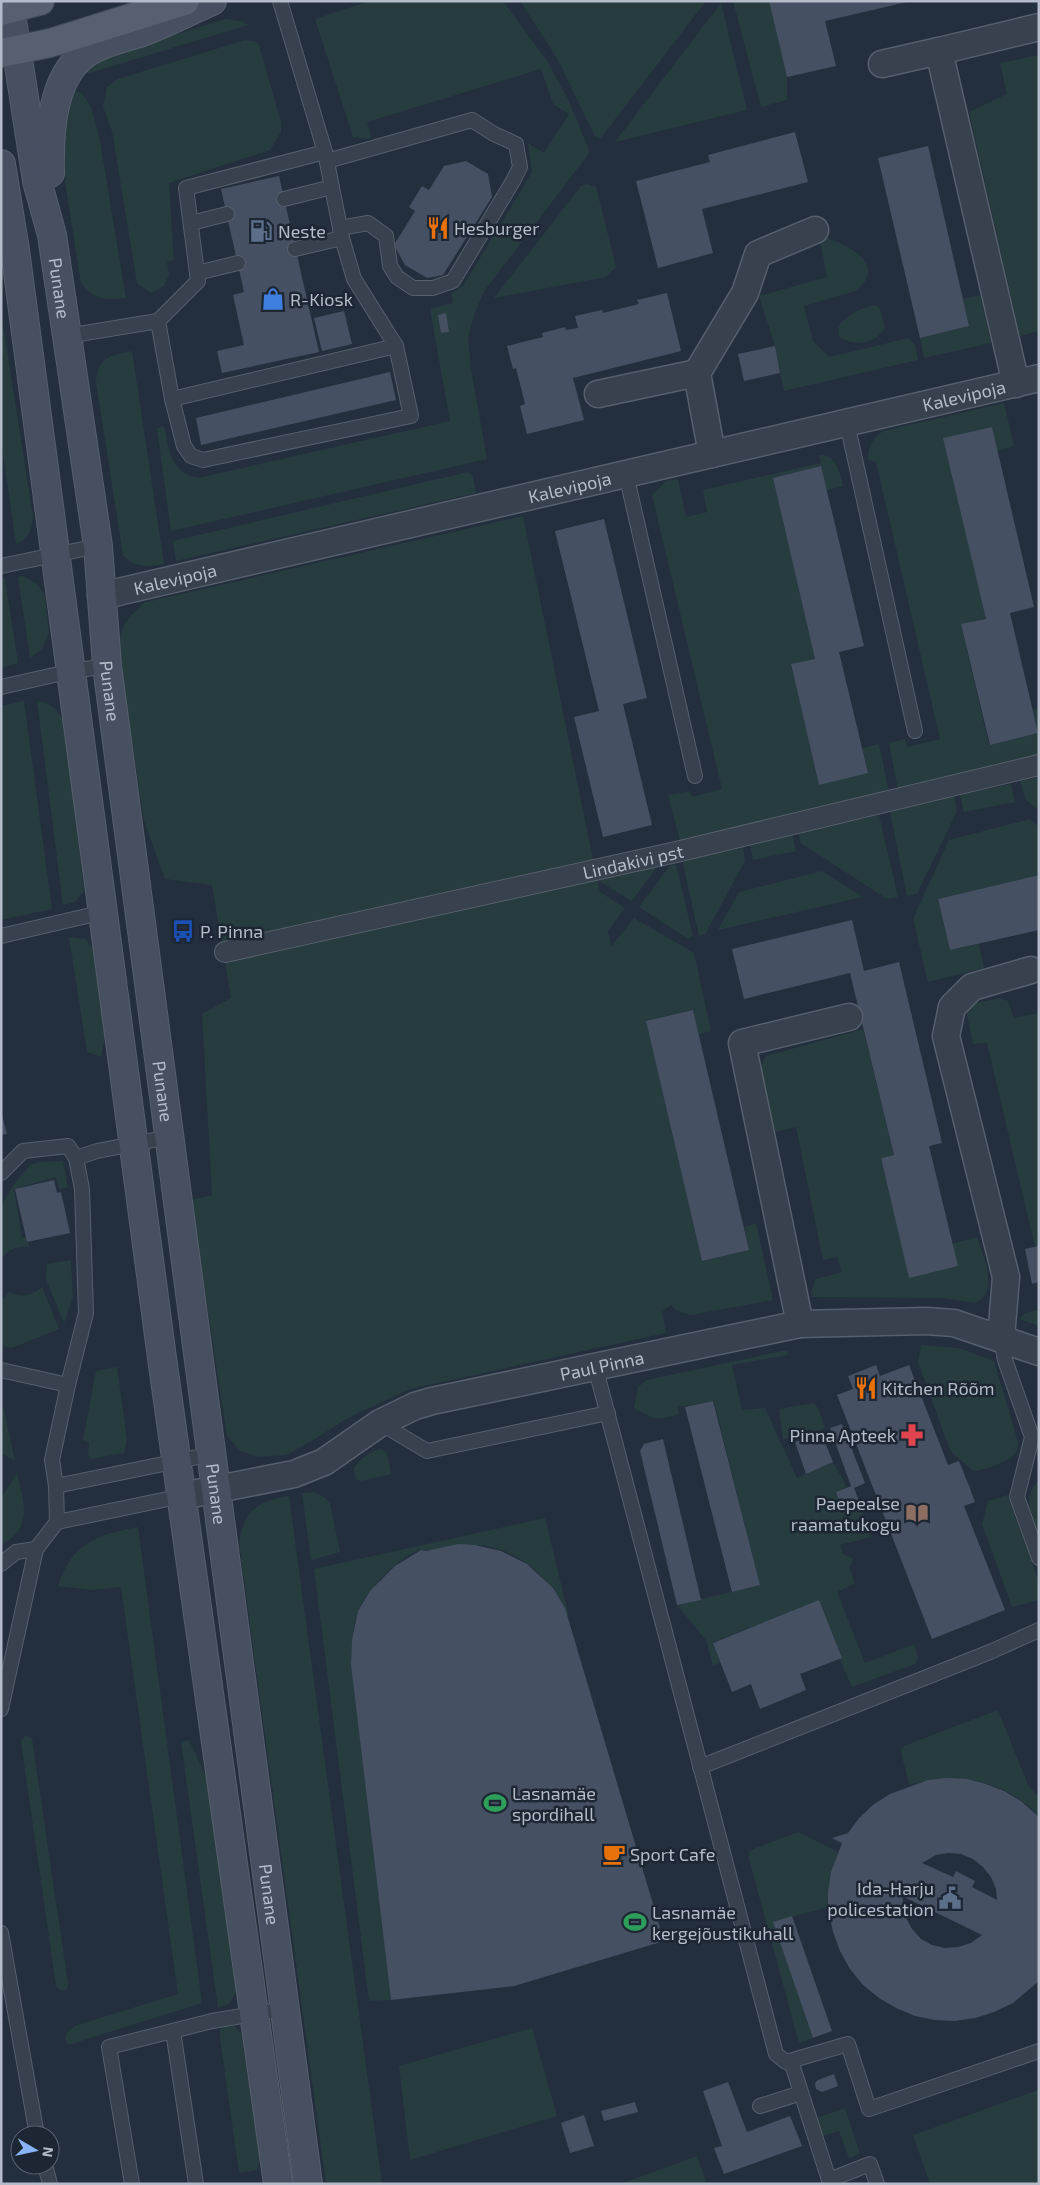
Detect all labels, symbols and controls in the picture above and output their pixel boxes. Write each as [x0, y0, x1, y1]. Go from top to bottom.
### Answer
restaurant icon: Hesburger [425, 215, 451, 241]
place label: Hesburger [454, 217, 539, 239]
fuel station icon: Neste [248, 218, 274, 244]
place label: Neste [278, 220, 326, 242]
street label: Punane [45, 256, 75, 320]
shop icon: R-Kiosk [260, 286, 286, 312]
place label: R-Kiosk [290, 288, 353, 310]
street label: Kalevipoja [920, 375, 1008, 416]
street label: Kalevipoja [526, 467, 613, 507]
street label: Kalevipoja [131, 559, 219, 599]
street label: Punane [96, 660, 125, 723]
street label: Lindakivi pst [581, 840, 686, 883]
bus stop icon: P. Pinna [170, 918, 196, 944]
place label: P. Pinna [200, 920, 263, 942]
street label: Punane [148, 1059, 178, 1123]
street label: Paul Pinna [558, 1346, 646, 1385]
restaurant icon: Kitchen Rõõm [853, 1375, 879, 1401]
place label: Kitchen Rõõm [882, 1377, 995, 1399]
pharmacy icon: Pinna Apteek [899, 1422, 925, 1448]
place label: Pinna Apteek [790, 1424, 896, 1446]
street label: Punane [202, 1462, 232, 1526]
place label: Paepealse raamatukogu [791, 1492, 900, 1535]
library icon: Paepealse raamatukogu [904, 1500, 930, 1526]
place label: Lasnamäe spordihall [512, 1782, 596, 1825]
sports icon: Lasnamäe spordihall [482, 1790, 508, 1816]
cafe icon: Sport Cafe [601, 1841, 627, 1867]
place label: Sport Cafe [630, 1843, 715, 1865]
street label: Punane [255, 1862, 285, 1926]
place label: Ida-Harju policestation [827, 1877, 934, 1920]
public building icon: Ida-Harju policestation [937, 1885, 963, 1911]
place label: Lasnamäe kergejõustikuhall [652, 1901, 794, 1944]
sports icon: Lasnamäe kergejõustikuhall [622, 1909, 648, 1935]
north arrow [10, 2125, 60, 2175]
text: N [39, 2146, 58, 2158]

